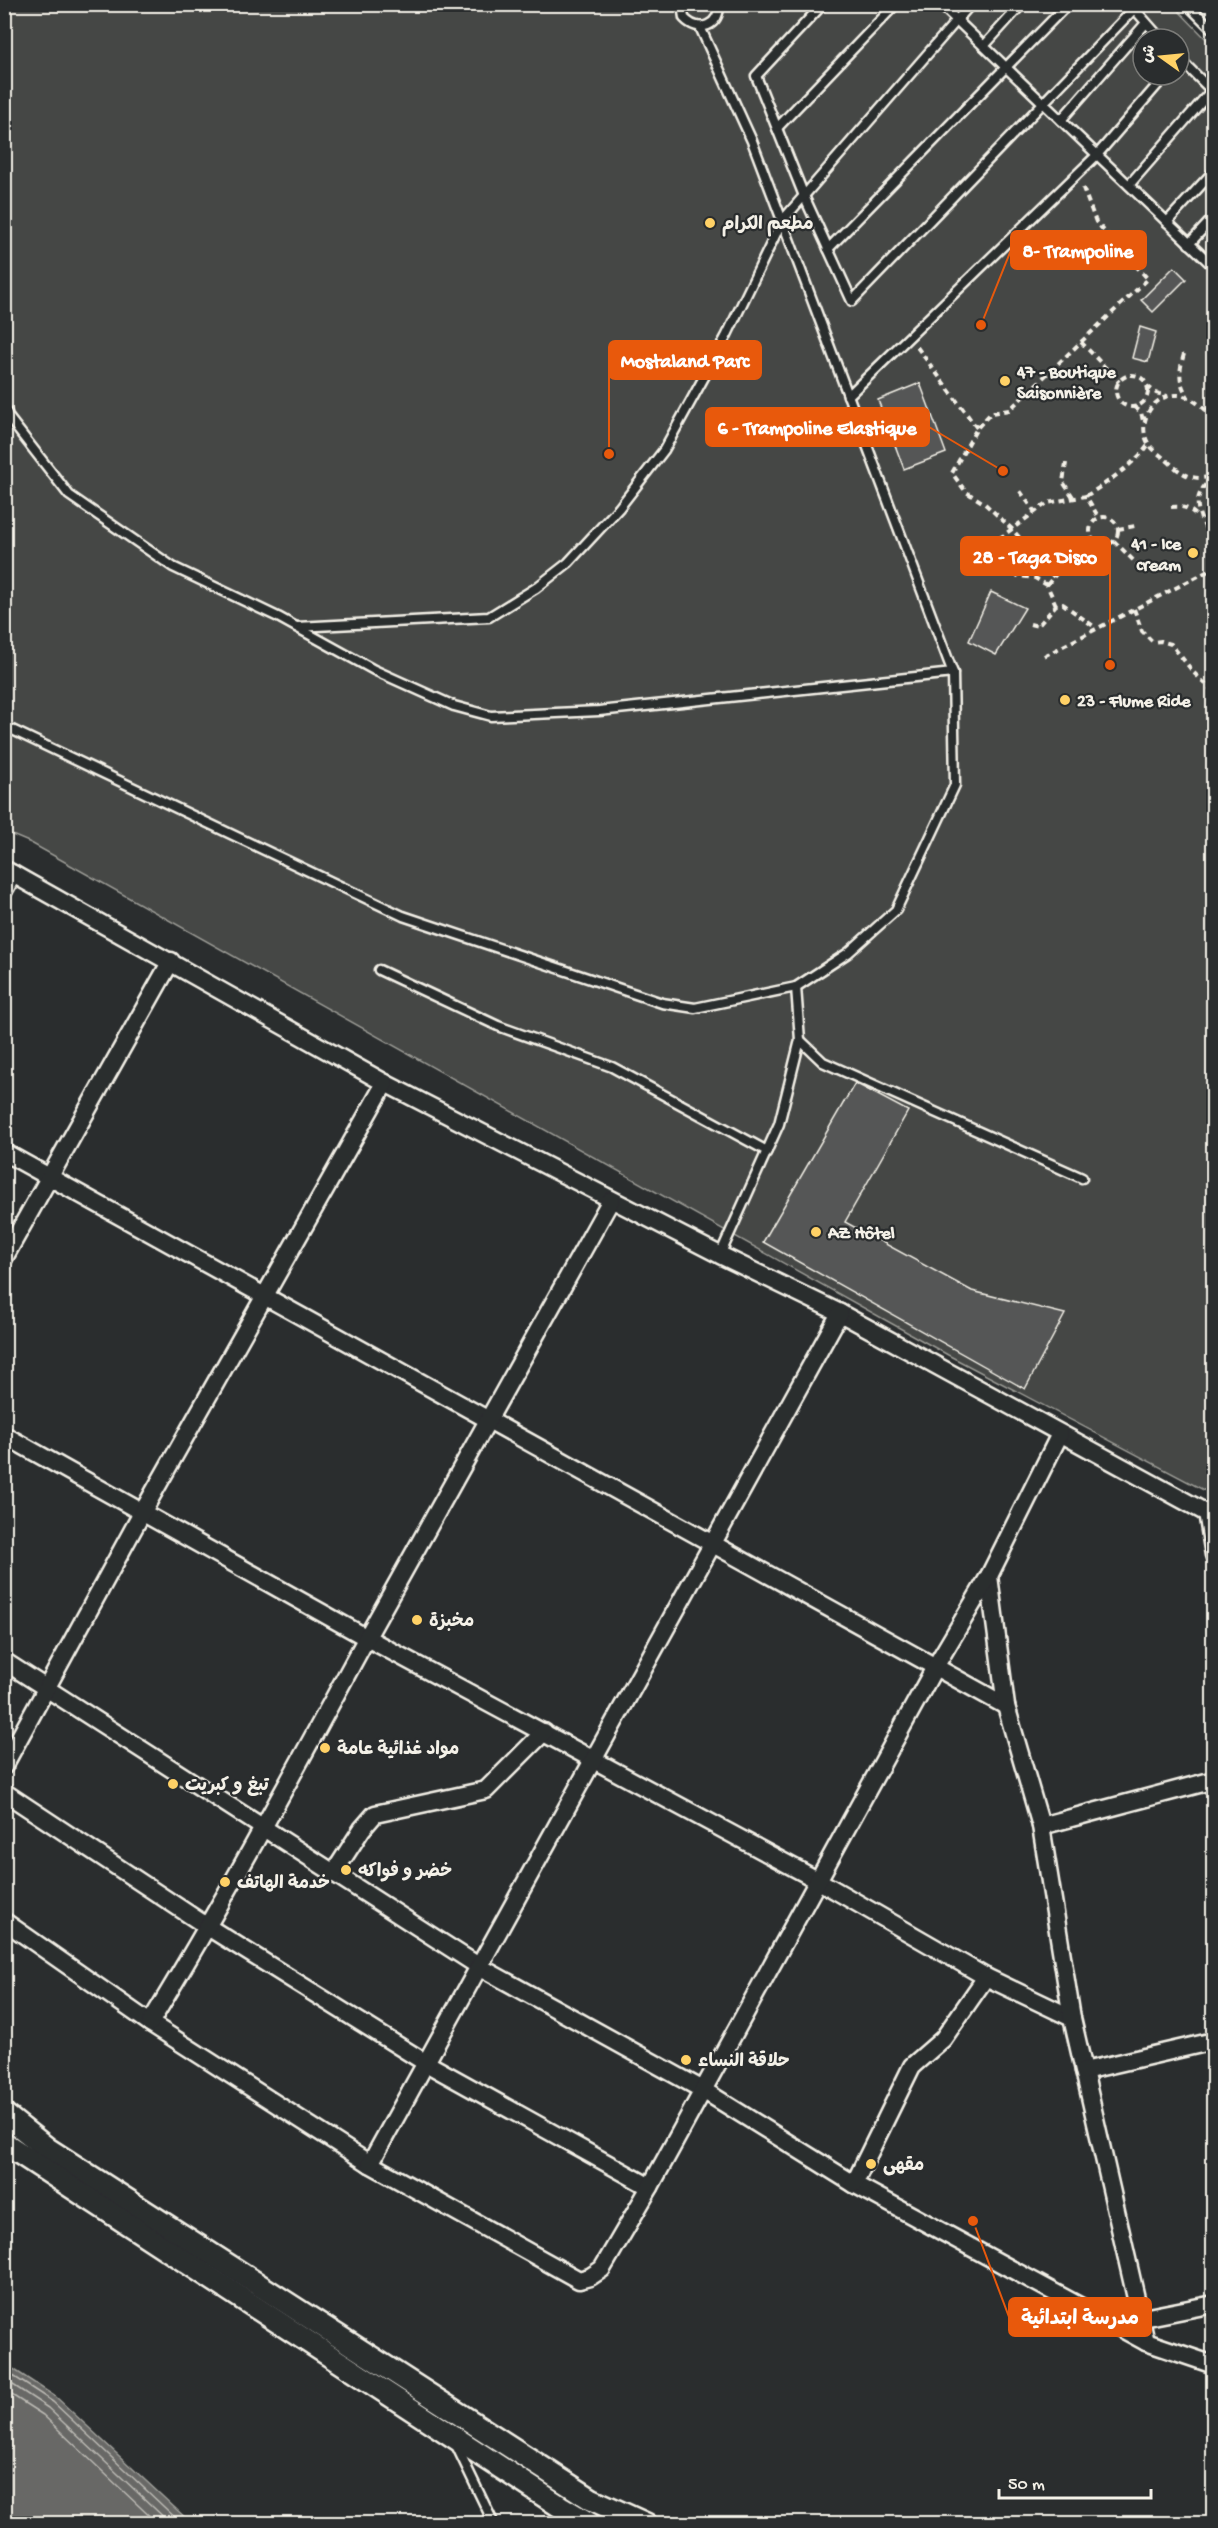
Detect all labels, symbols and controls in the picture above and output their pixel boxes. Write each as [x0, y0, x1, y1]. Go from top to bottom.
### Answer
north arrow [1131, 27, 1191, 87]
text: ش [1138, 43, 1161, 65]
place label: مطعم الكرام [722, 215, 814, 237]
marker: مطعم الكرام [703, 216, 717, 230]
callout: 8- Trampoline [1011, 231, 1146, 269]
text: 8- Trampoline [1023, 242, 1134, 265]
callout: Mostaland Parc [609, 341, 761, 379]
text: Mostaland Parc [621, 352, 750, 375]
place label: 47 - Boutique Saisonnière [1016, 363, 1117, 405]
marker: 47 - Boutique Saisonnière [998, 374, 1012, 388]
callout: 6 - Trampoline Elastique [706, 408, 929, 446]
text: 6 - Trampoline Elastique [718, 419, 917, 442]
place label: 41 - Ice cream [1130, 535, 1182, 577]
callout: 28 - Taga Disco [961, 537, 1110, 575]
marker: 41 - Ice cream [1186, 546, 1200, 560]
text: 28 - Taga Disco [973, 548, 1098, 571]
place label: 23 - Flume Ride [1077, 692, 1191, 713]
marker: 23 - Flume Ride [1058, 693, 1072, 707]
place label: AZ Hôtel [827, 1224, 895, 1245]
marker: AZ Hôtel [809, 1225, 823, 1239]
place label: مخبزة [429, 1612, 474, 1633]
marker: مخبزة [410, 1613, 424, 1627]
place label: مواد غذائية عامة [337, 1739, 459, 1761]
marker: مواد غذائية عامة [318, 1741, 332, 1755]
place label: تبغ و كبريت [185, 1776, 269, 1797]
marker: تبغ و كبريت [166, 1777, 180, 1791]
place label: خضر و فواكه [358, 1860, 452, 1883]
marker: خضر و فواكه [339, 1863, 353, 1877]
place label: خدمة الهاتف [237, 1873, 330, 1895]
marker: خدمة الهاتف [218, 1875, 232, 1889]
place label: حلاقة النساء [698, 2050, 790, 2073]
marker: حلاقة النساء [679, 2053, 693, 2067]
place label: مقهى [883, 2156, 924, 2177]
marker: مقهى [864, 2157, 878, 2171]
callout: مدرسة ابتدائية [1009, 2298, 1151, 2336]
text: مدرسة ابتدائية [1021, 2308, 1139, 2332]
scale bar [999, 2462, 1150, 2500]
text: 50 m [1008, 2475, 1045, 2496]

